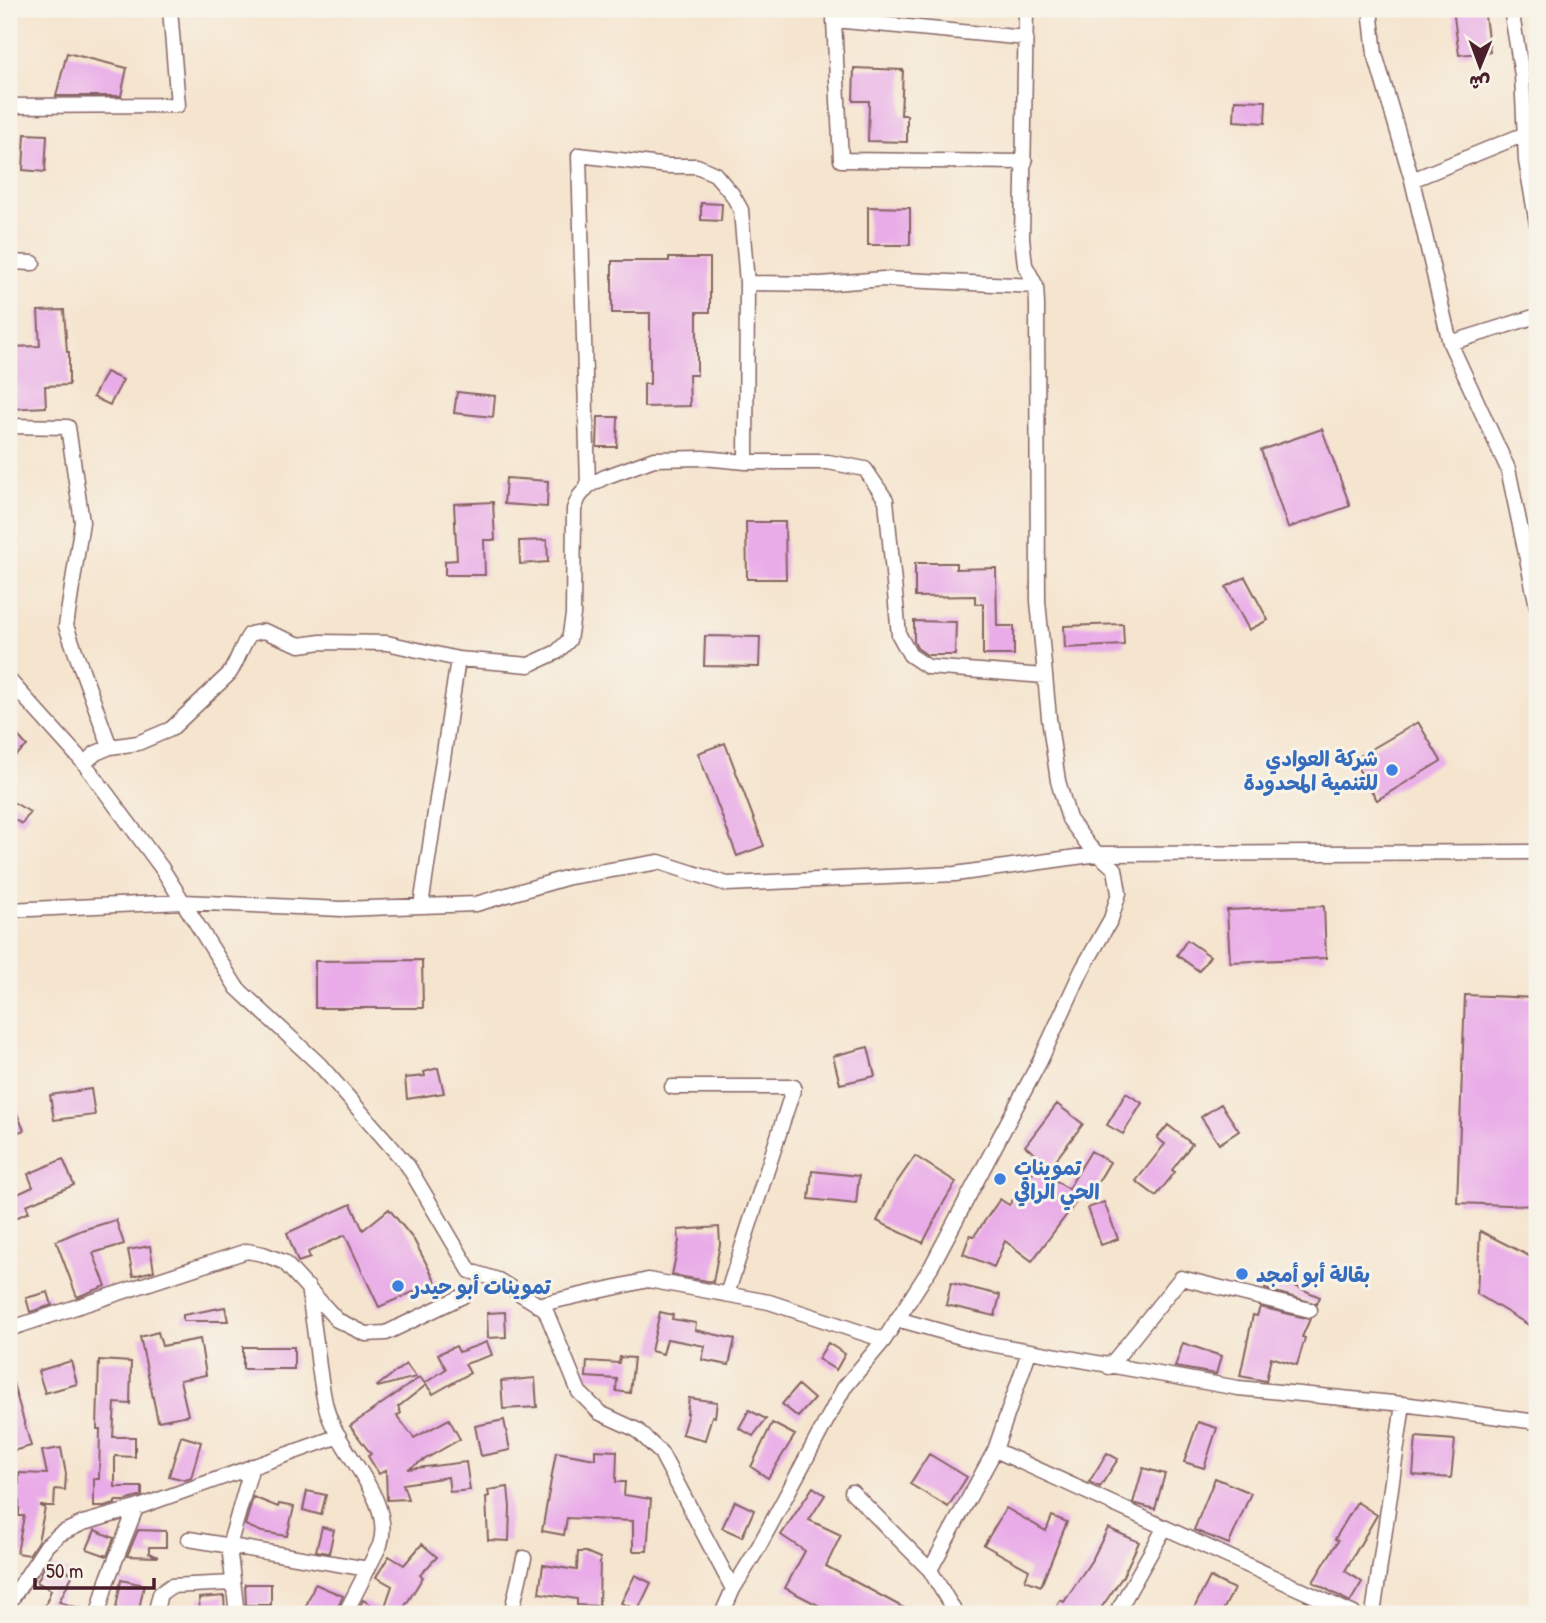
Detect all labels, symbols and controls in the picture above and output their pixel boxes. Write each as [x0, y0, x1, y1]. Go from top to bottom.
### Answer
north arrow [1444, 32, 1514, 102]
text: ش [1469, 70, 1490, 96]
place label: شركة العوادي للتنمية المحدودة [1244, 744, 1378, 797]
marker: شركة العوادي للتنمية المحدودة [1384, 762, 1400, 778]
place label: تموينات الحي الراقي [1014, 1153, 1100, 1211]
marker: تموينات الحي الراقي [992, 1171, 1008, 1187]
place label: بقالة أبو أمجد [1256, 1260, 1370, 1289]
marker: بقالة أبو أمجد [1234, 1266, 1250, 1282]
place label: تموينات أبو حيدر [410, 1272, 552, 1301]
marker: تموينات أبو حيدر [390, 1278, 406, 1294]
scale bar [35, 1546, 154, 1590]
text: 50 m [46, 1556, 83, 1585]

